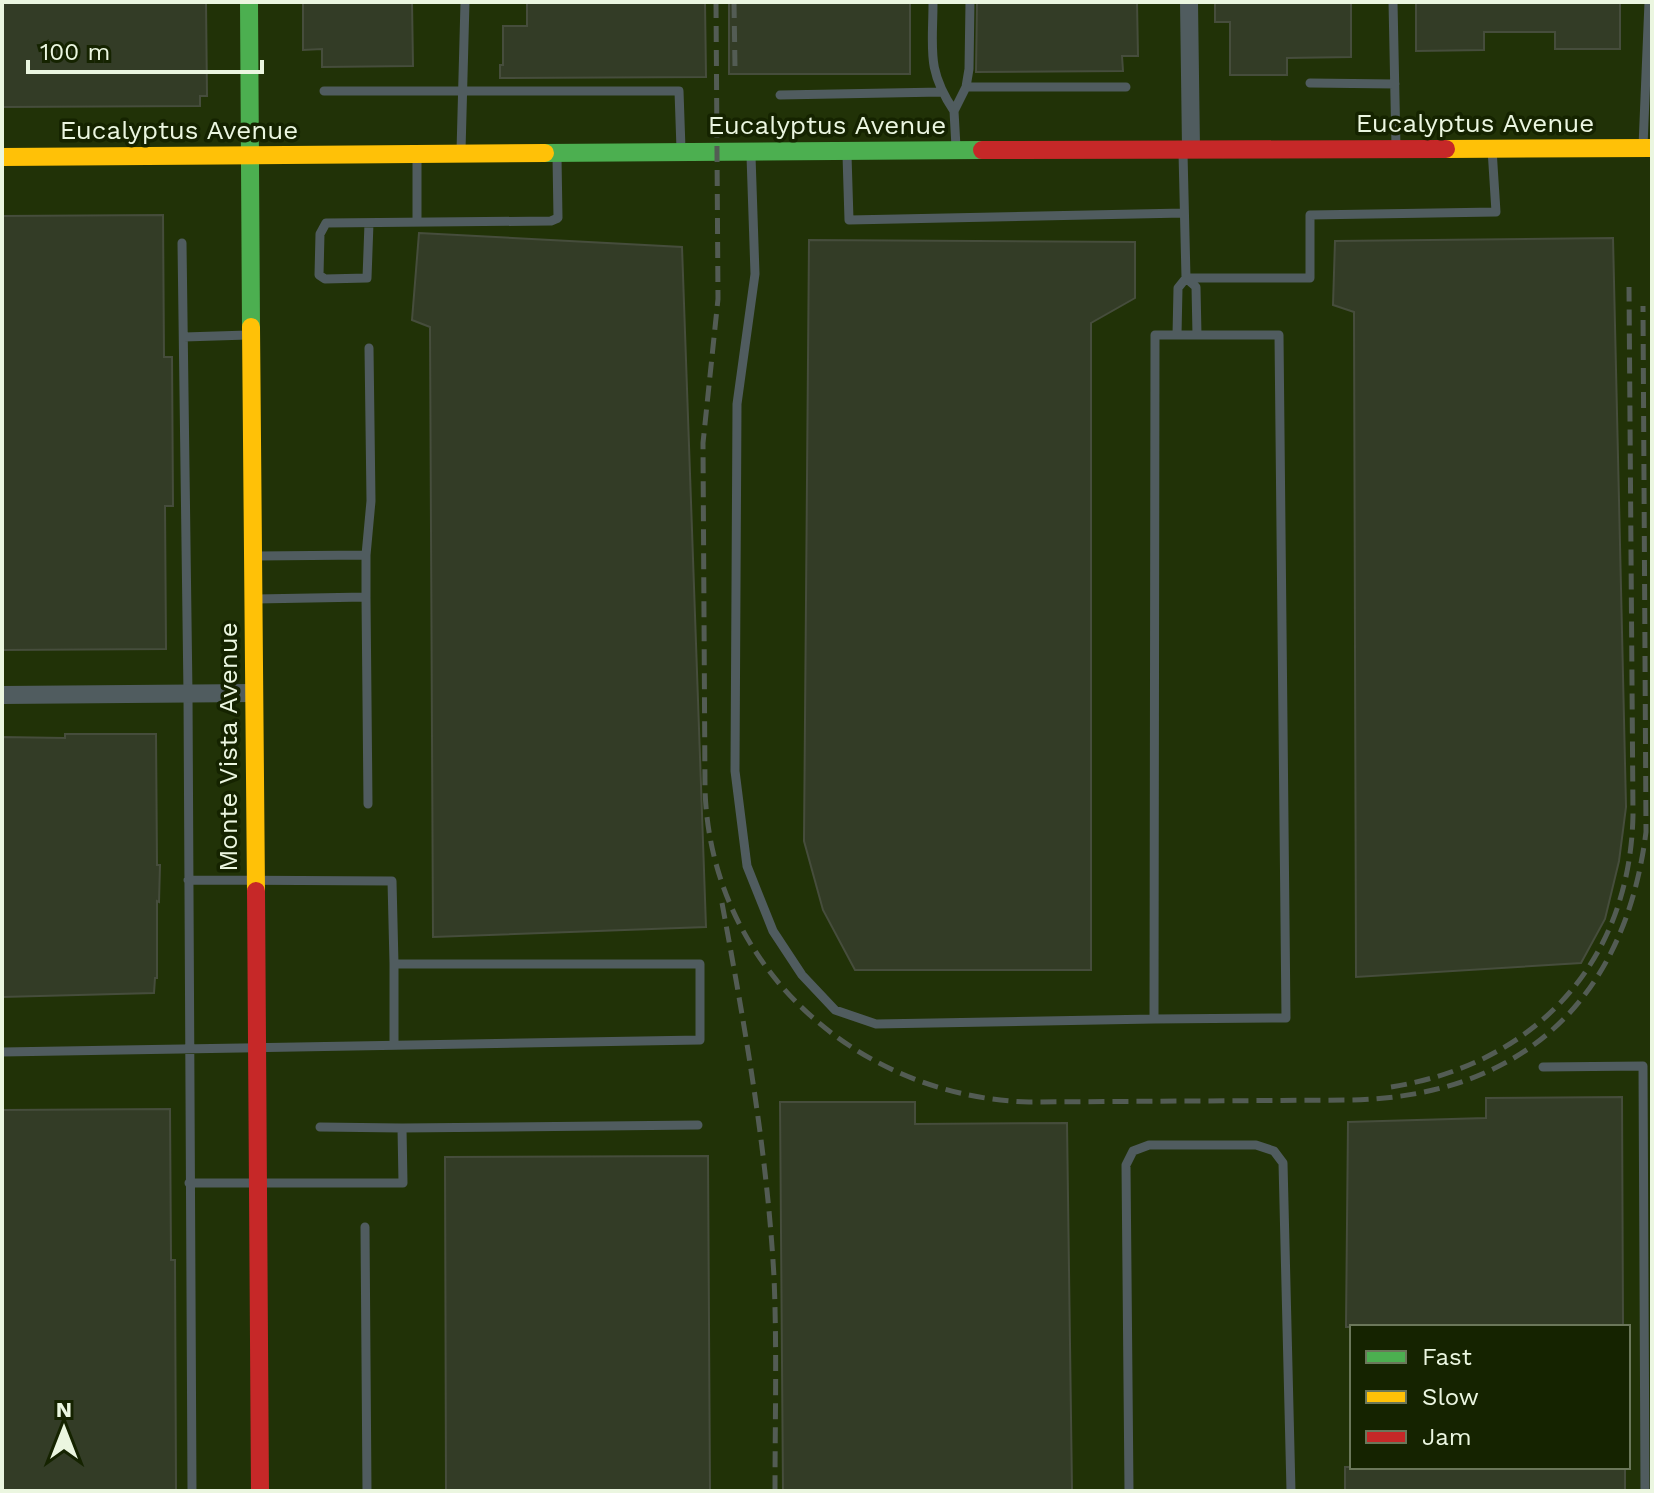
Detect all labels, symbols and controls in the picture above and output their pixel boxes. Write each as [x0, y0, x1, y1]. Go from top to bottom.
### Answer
scale bar [28, 24, 262, 74]
text: 100 m [40, 38, 110, 66]
street label: Eucalyptus Avenue [1356, 108, 1594, 138]
street label: Eucalyptus Avenue [708, 110, 946, 140]
street label: Eucalyptus Avenue [60, 115, 298, 145]
street label: Monte Vista Avenue [213, 622, 243, 872]
legend [1350, 1325, 1630, 1469]
text: Fast [1422, 1343, 1472, 1371]
text: Slow [1422, 1383, 1479, 1411]
north arrow [24, 1389, 104, 1469]
text: N [56, 1397, 72, 1422]
text: Jam [1422, 1423, 1472, 1451]

